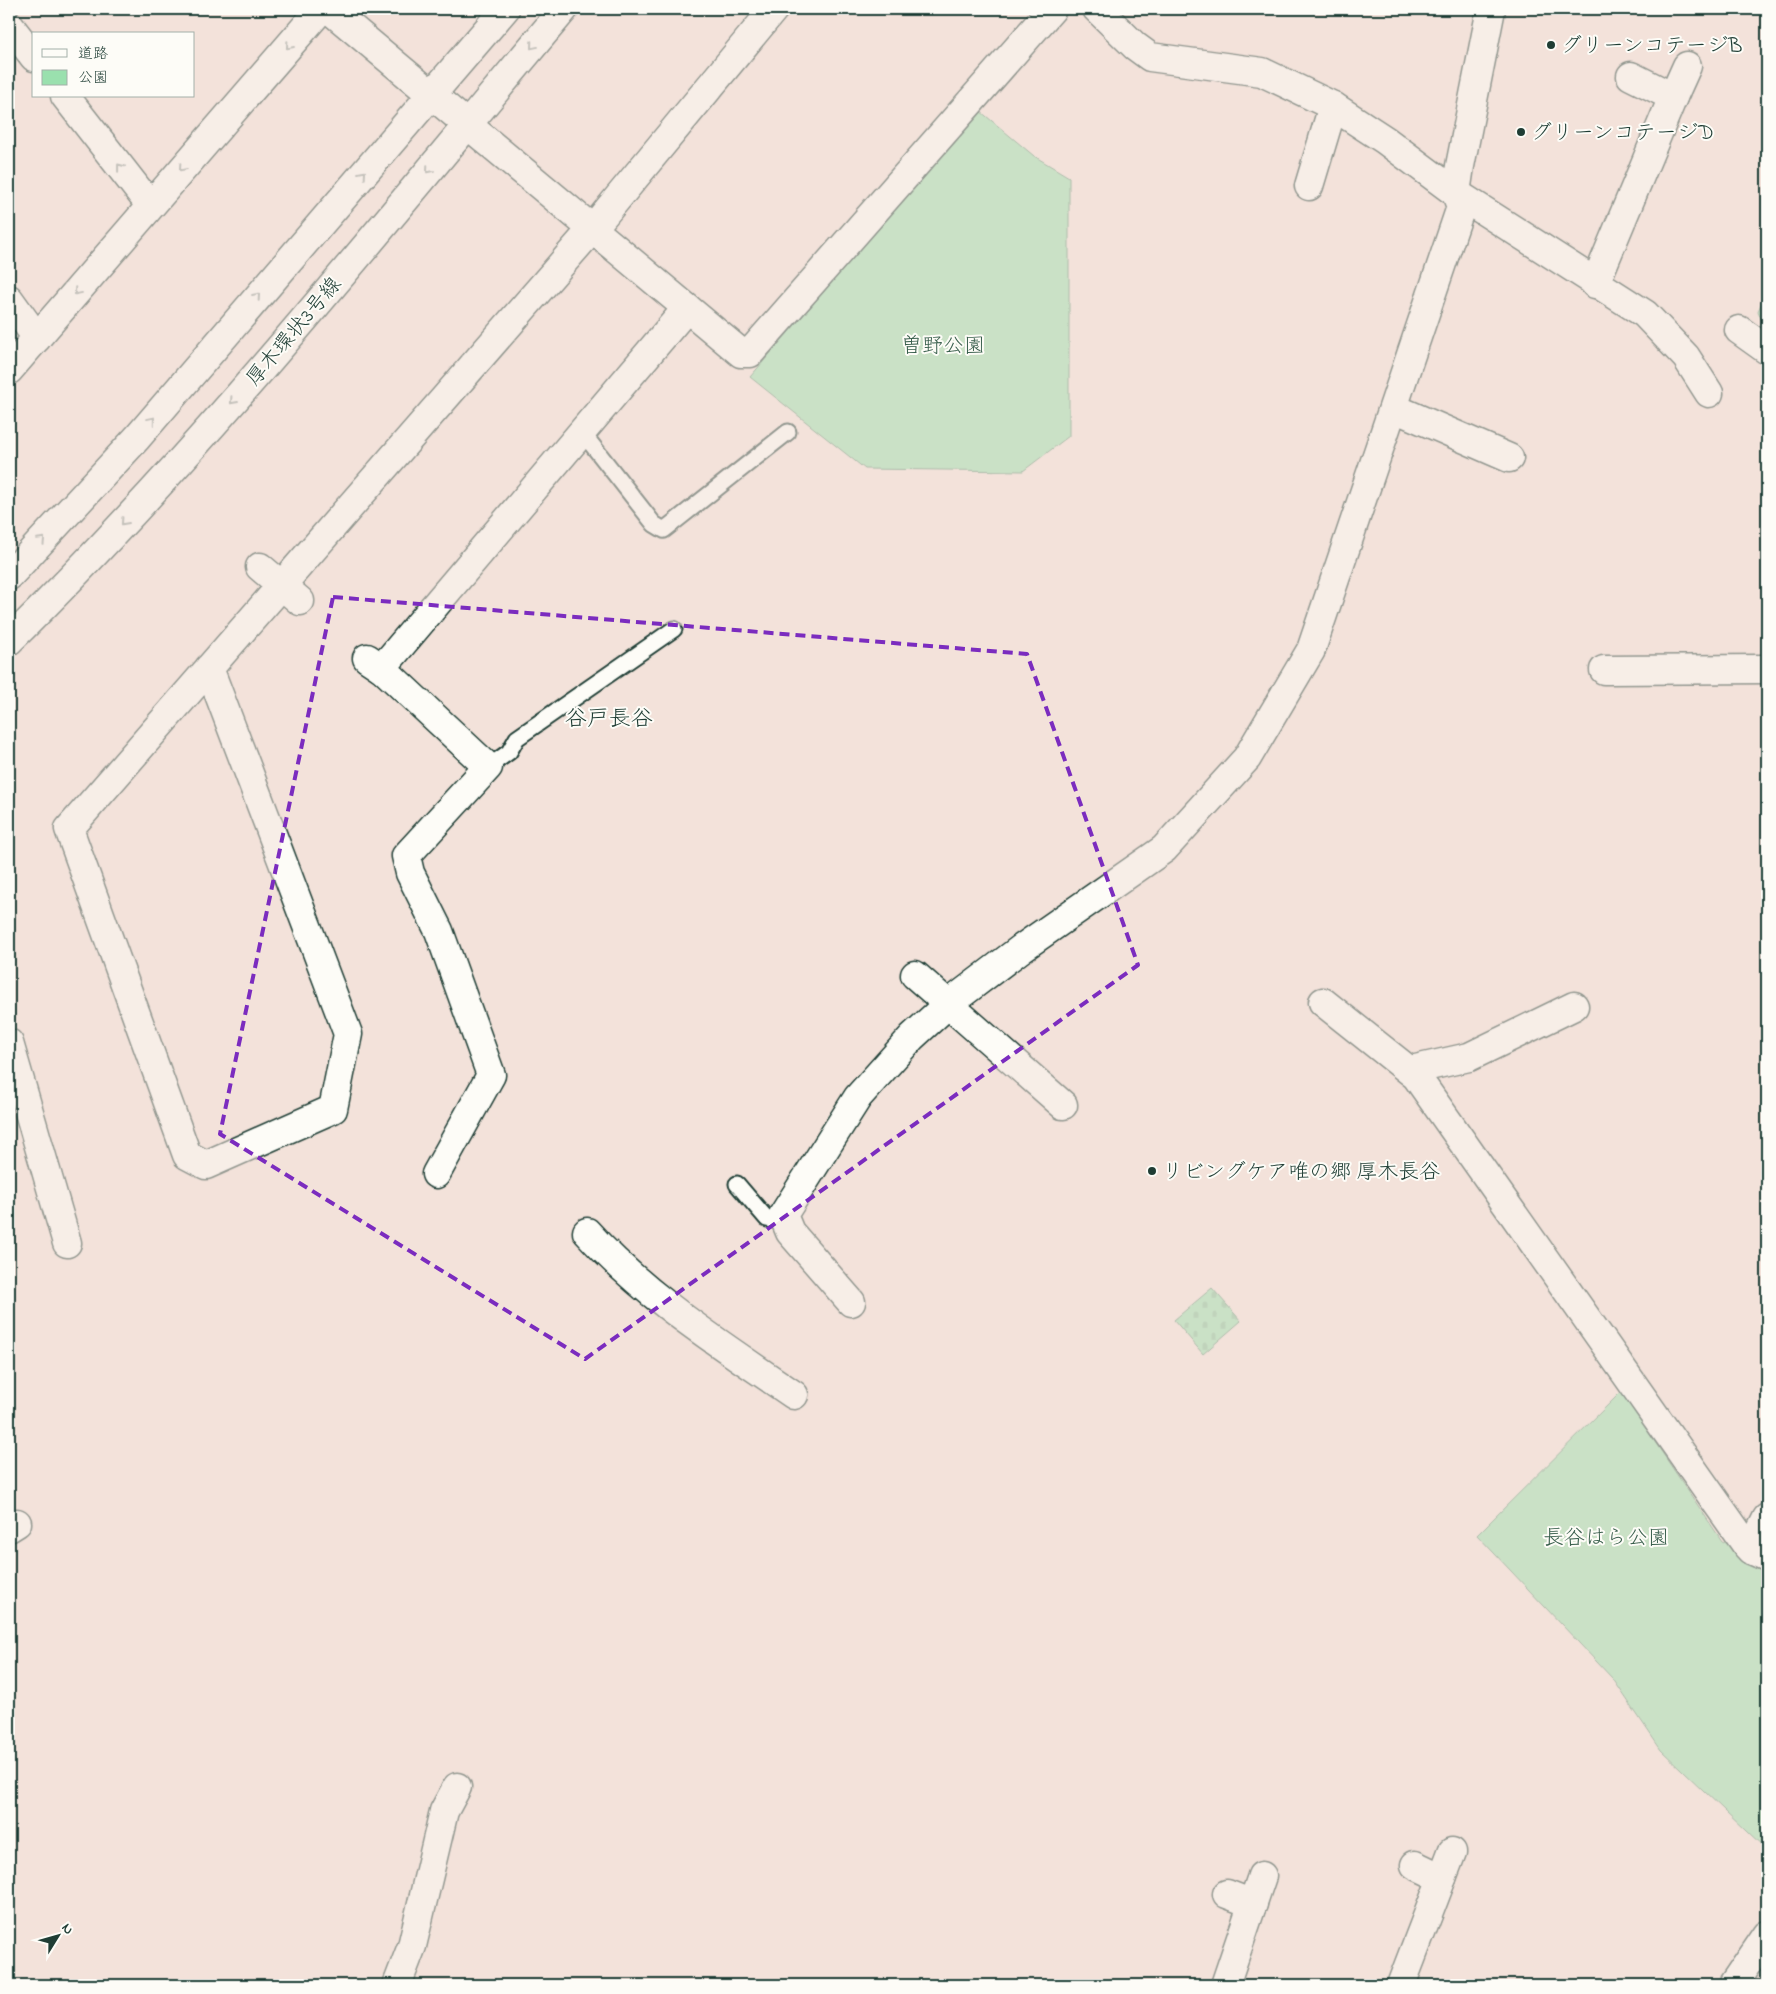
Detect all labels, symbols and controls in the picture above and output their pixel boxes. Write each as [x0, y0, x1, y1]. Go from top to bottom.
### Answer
legend [32, 32, 195, 98]
place label: グリーンコテージB [1561, 32, 1742, 62]
marker: グリーンコテージB [1545, 39, 1557, 51]
one-way arrow [286, 40, 295, 49]
one-way arrow [530, 40, 539, 49]
text: 道路 [78, 43, 108, 65]
text: 公園 [78, 67, 108, 89]
place label: グリーンコテージD [1531, 119, 1714, 149]
marker: グリーンコテージD [1515, 126, 1527, 138]
one-way arrow [117, 163, 126, 172]
one-way arrow [179, 163, 188, 172]
one-way arrow [425, 165, 434, 174]
one-way arrow [357, 170, 366, 179]
street label: 厚木環状3号線 [240, 271, 349, 394]
one-way arrow [73, 286, 82, 295]
one-way arrow [251, 293, 260, 302]
park label: 曽野公園 [901, 332, 985, 362]
one-way arrow [230, 396, 239, 405]
one-way arrow [146, 417, 155, 426]
one-way arrow [121, 516, 130, 525]
one-way arrow [36, 537, 45, 546]
district label: 谷戸長谷 [565, 704, 653, 736]
place label: リビングケア唯の郷 厚木長谷 [1162, 1158, 1440, 1188]
marker: リビングケア唯の郷 厚木長谷 [1146, 1165, 1158, 1177]
park label: 長谷はら公園 [1543, 1524, 1669, 1554]
north arrow [32, 1912, 82, 1962]
text: N [56, 1919, 78, 1939]

